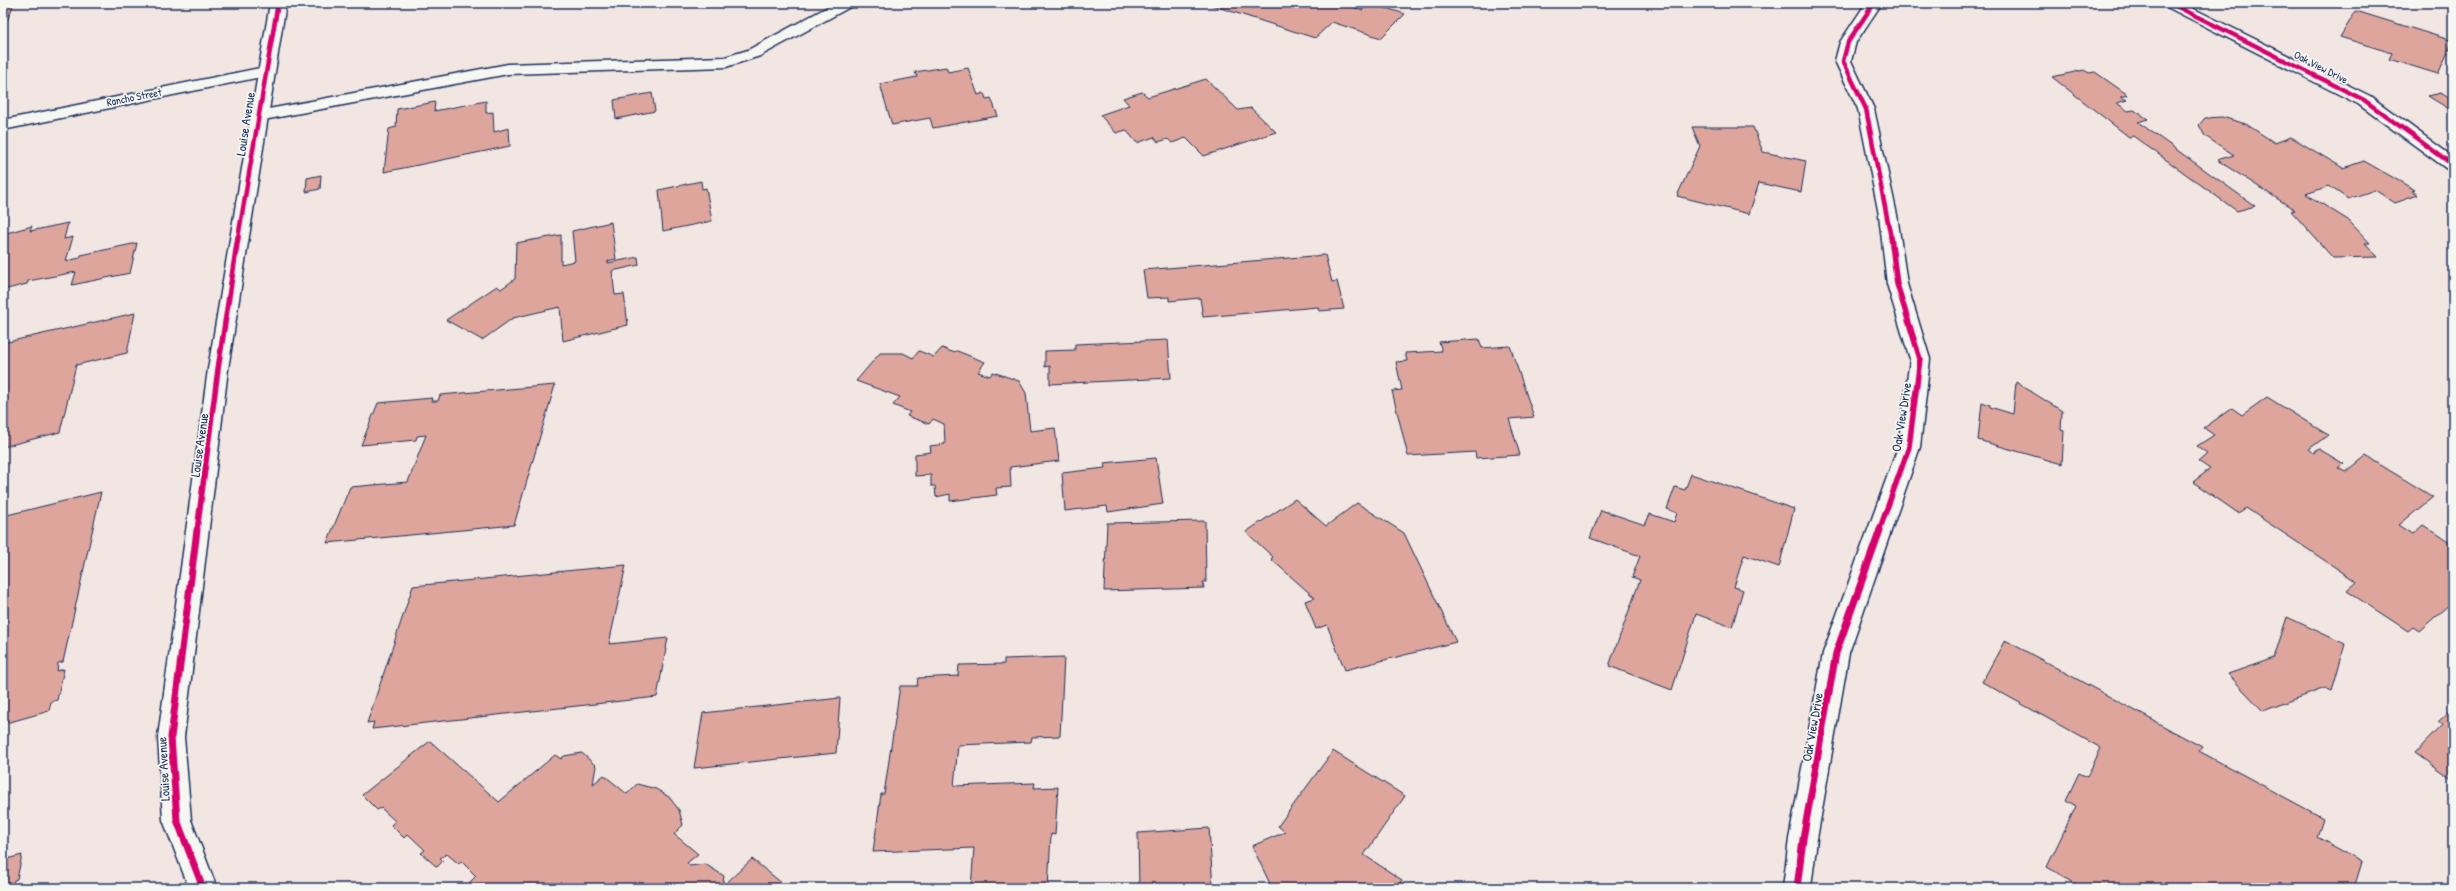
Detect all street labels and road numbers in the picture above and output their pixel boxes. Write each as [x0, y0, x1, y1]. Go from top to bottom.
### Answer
street label: Oak View Drive [2292, 47, 2351, 87]
street label: Rancho Street [105, 85, 163, 109]
street label: Louise Avenue [231, 91, 259, 157]
street label: Oak View Drive [1887, 381, 1915, 453]
street label: Louise Avenue [186, 412, 212, 478]
street label: Oak View Drive [1797, 691, 1827, 763]
street label: Louise Avenue [152, 736, 174, 802]

